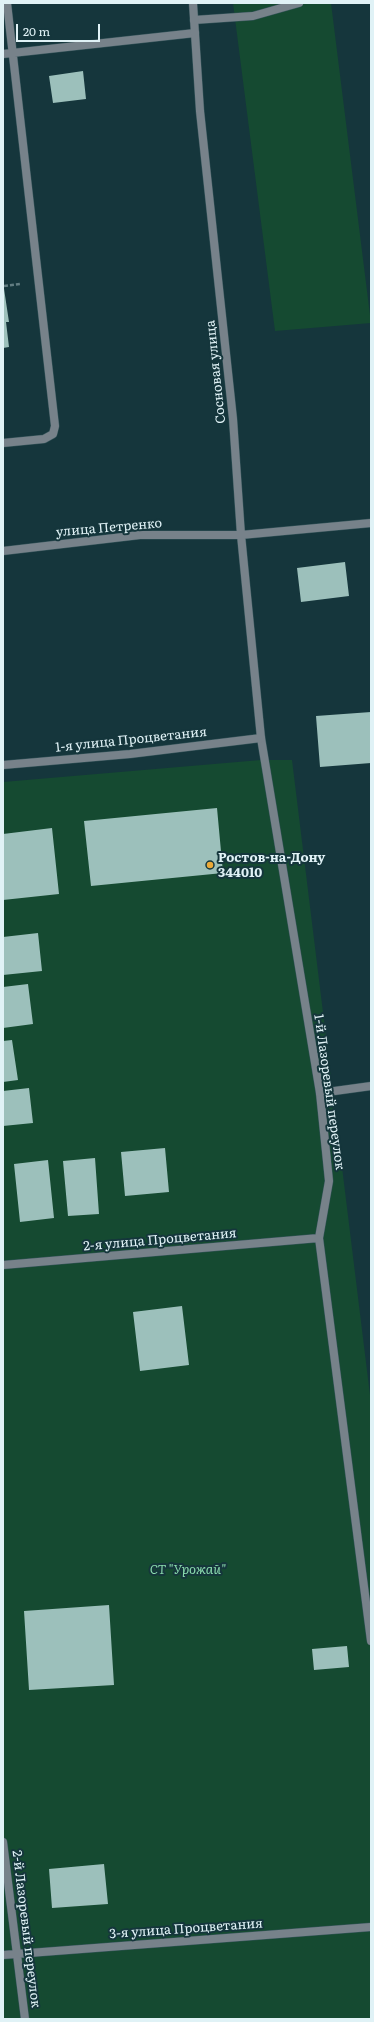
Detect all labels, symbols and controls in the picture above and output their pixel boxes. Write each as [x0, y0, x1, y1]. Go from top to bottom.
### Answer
scale bar [18, 16, 102, 42]
text: 20 m [23, 22, 50, 40]
street label: Сосновая улица [203, 319, 229, 425]
street label: улица Петренко [55, 516, 163, 540]
street label: 1-я улица Процветания [54, 724, 208, 756]
place label: Ростов-на-Дону 344010 [218, 850, 325, 881]
marker: Ростов-на-Дону 344010 [205, 860, 215, 870]
street label: 1-й Лазоревый переулок [310, 1013, 348, 1171]
street label: 2-я улица Процветания [83, 1226, 237, 1254]
park label: СТ "Урожай" [150, 1562, 226, 1578]
street label: 2-й Лазоревый переулок [9, 1849, 43, 2009]
street label: 3-я улица Процветания [109, 1916, 263, 1942]

